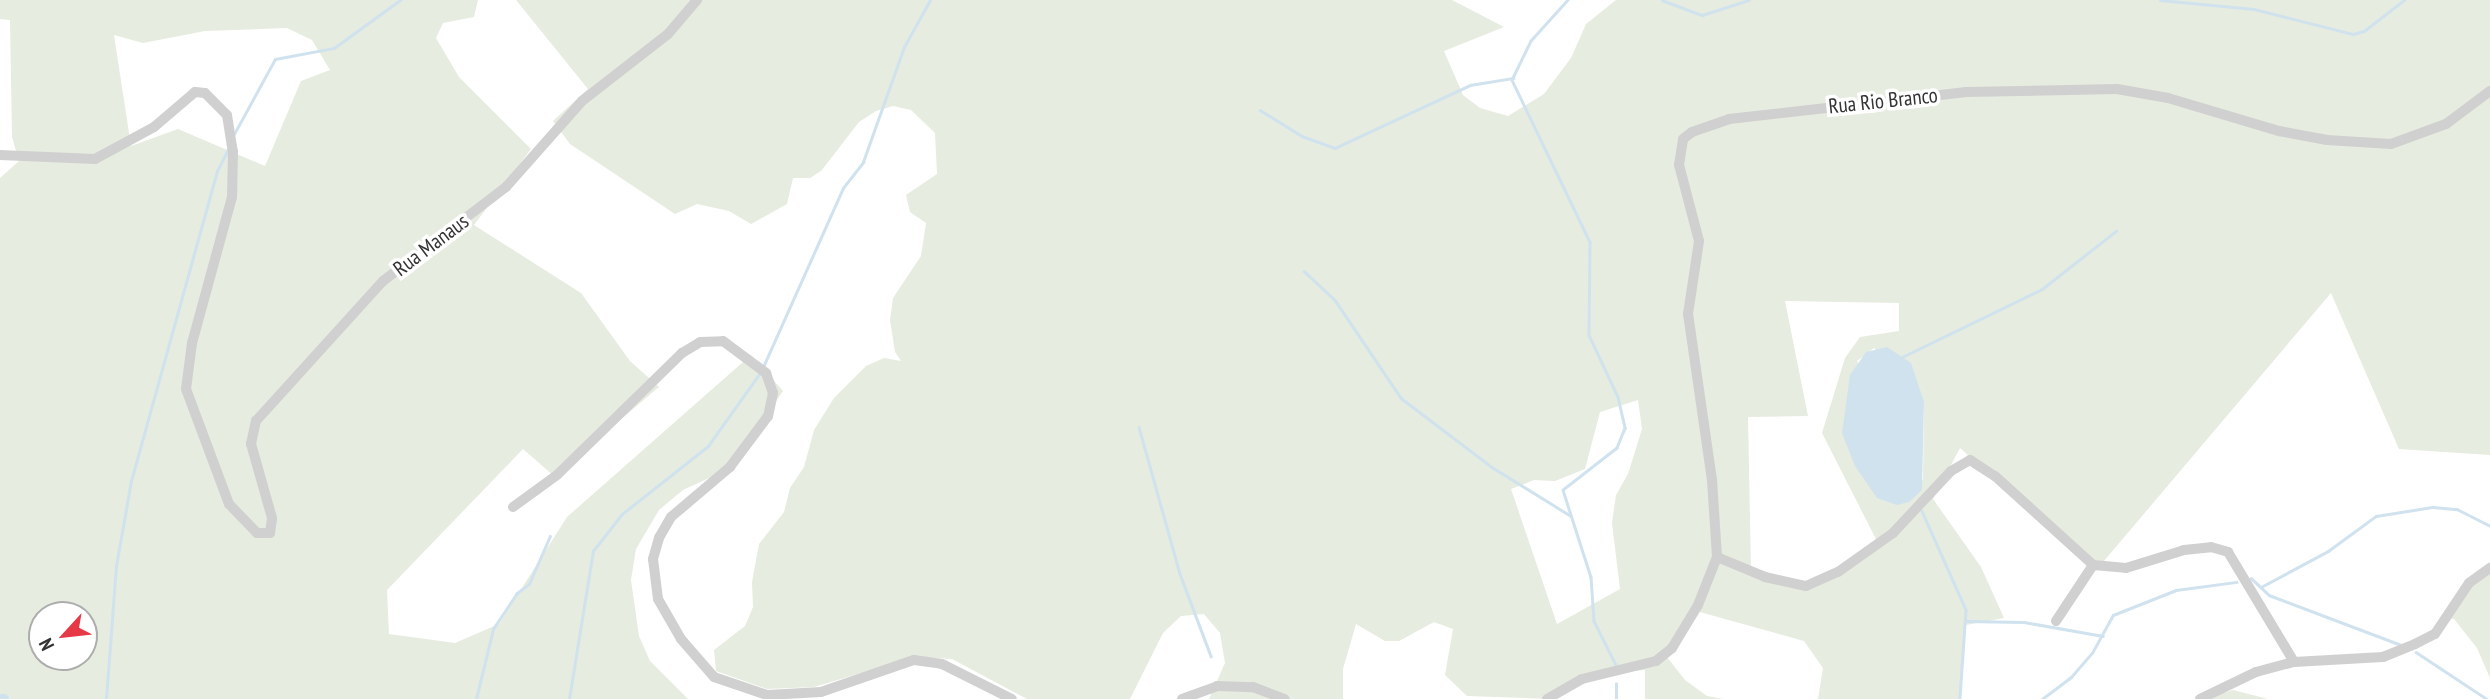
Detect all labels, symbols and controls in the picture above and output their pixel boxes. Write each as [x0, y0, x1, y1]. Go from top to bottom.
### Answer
street label: Rua Rio Branco [1827, 83, 1939, 119]
street label: Rua Manaus [388, 209, 474, 281]
north arrow [28, 601, 98, 671]
text: N [33, 635, 59, 655]

